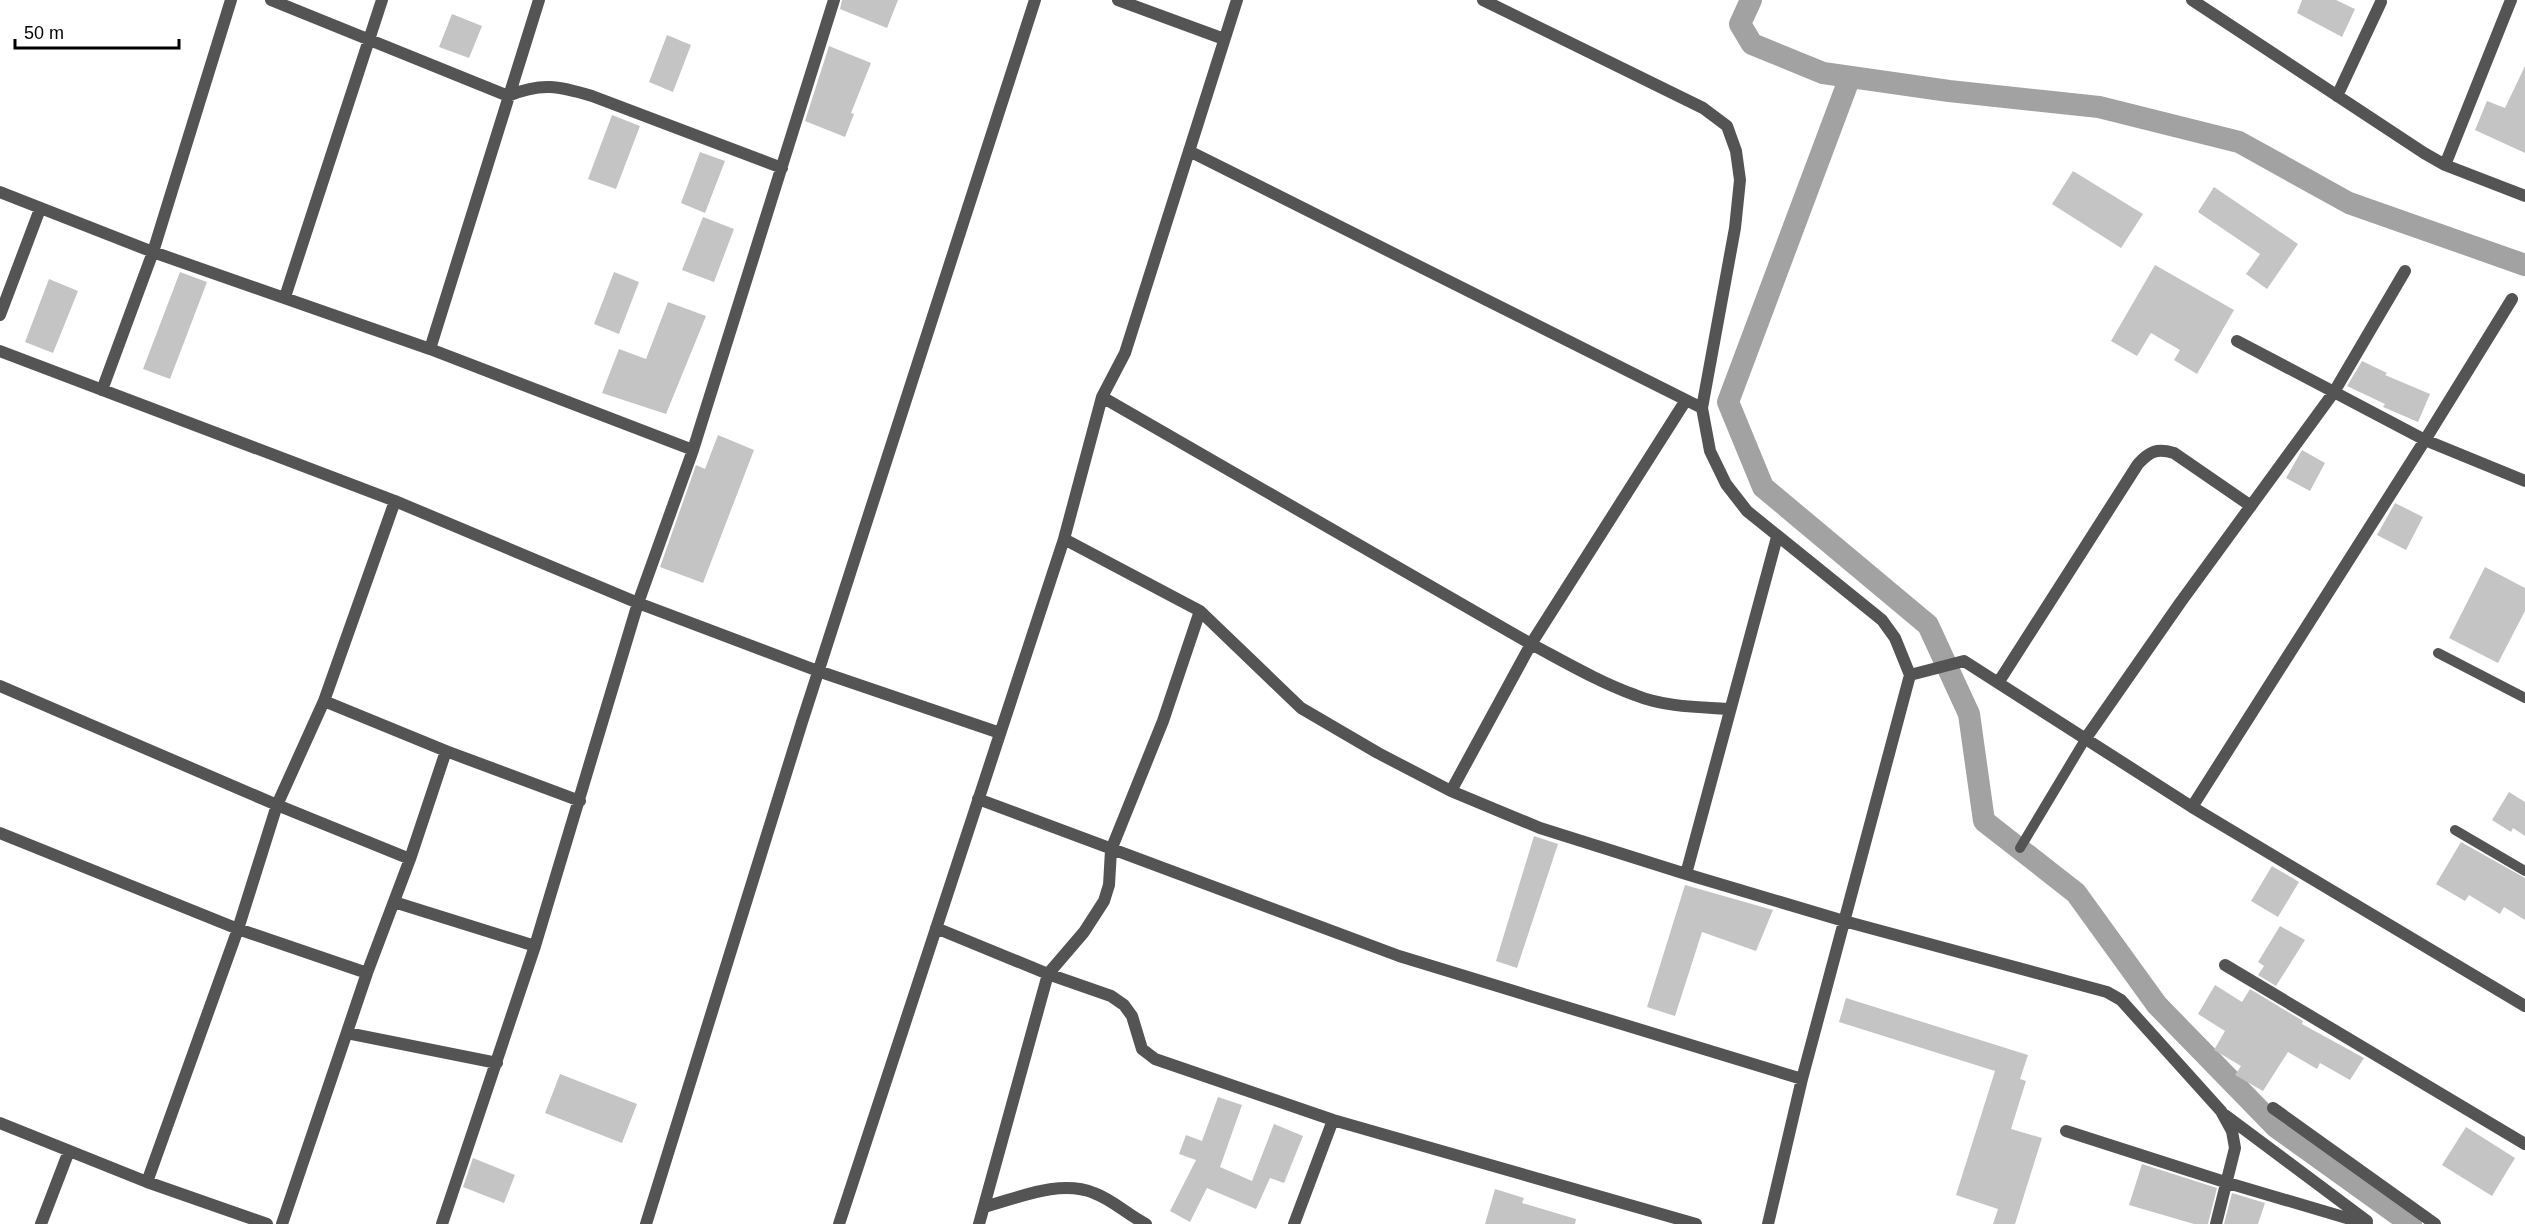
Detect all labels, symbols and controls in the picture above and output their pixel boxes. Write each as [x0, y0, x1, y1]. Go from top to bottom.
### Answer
scale bar [15, 12, 178, 50]
text: 50 m [24, 23, 64, 43]

